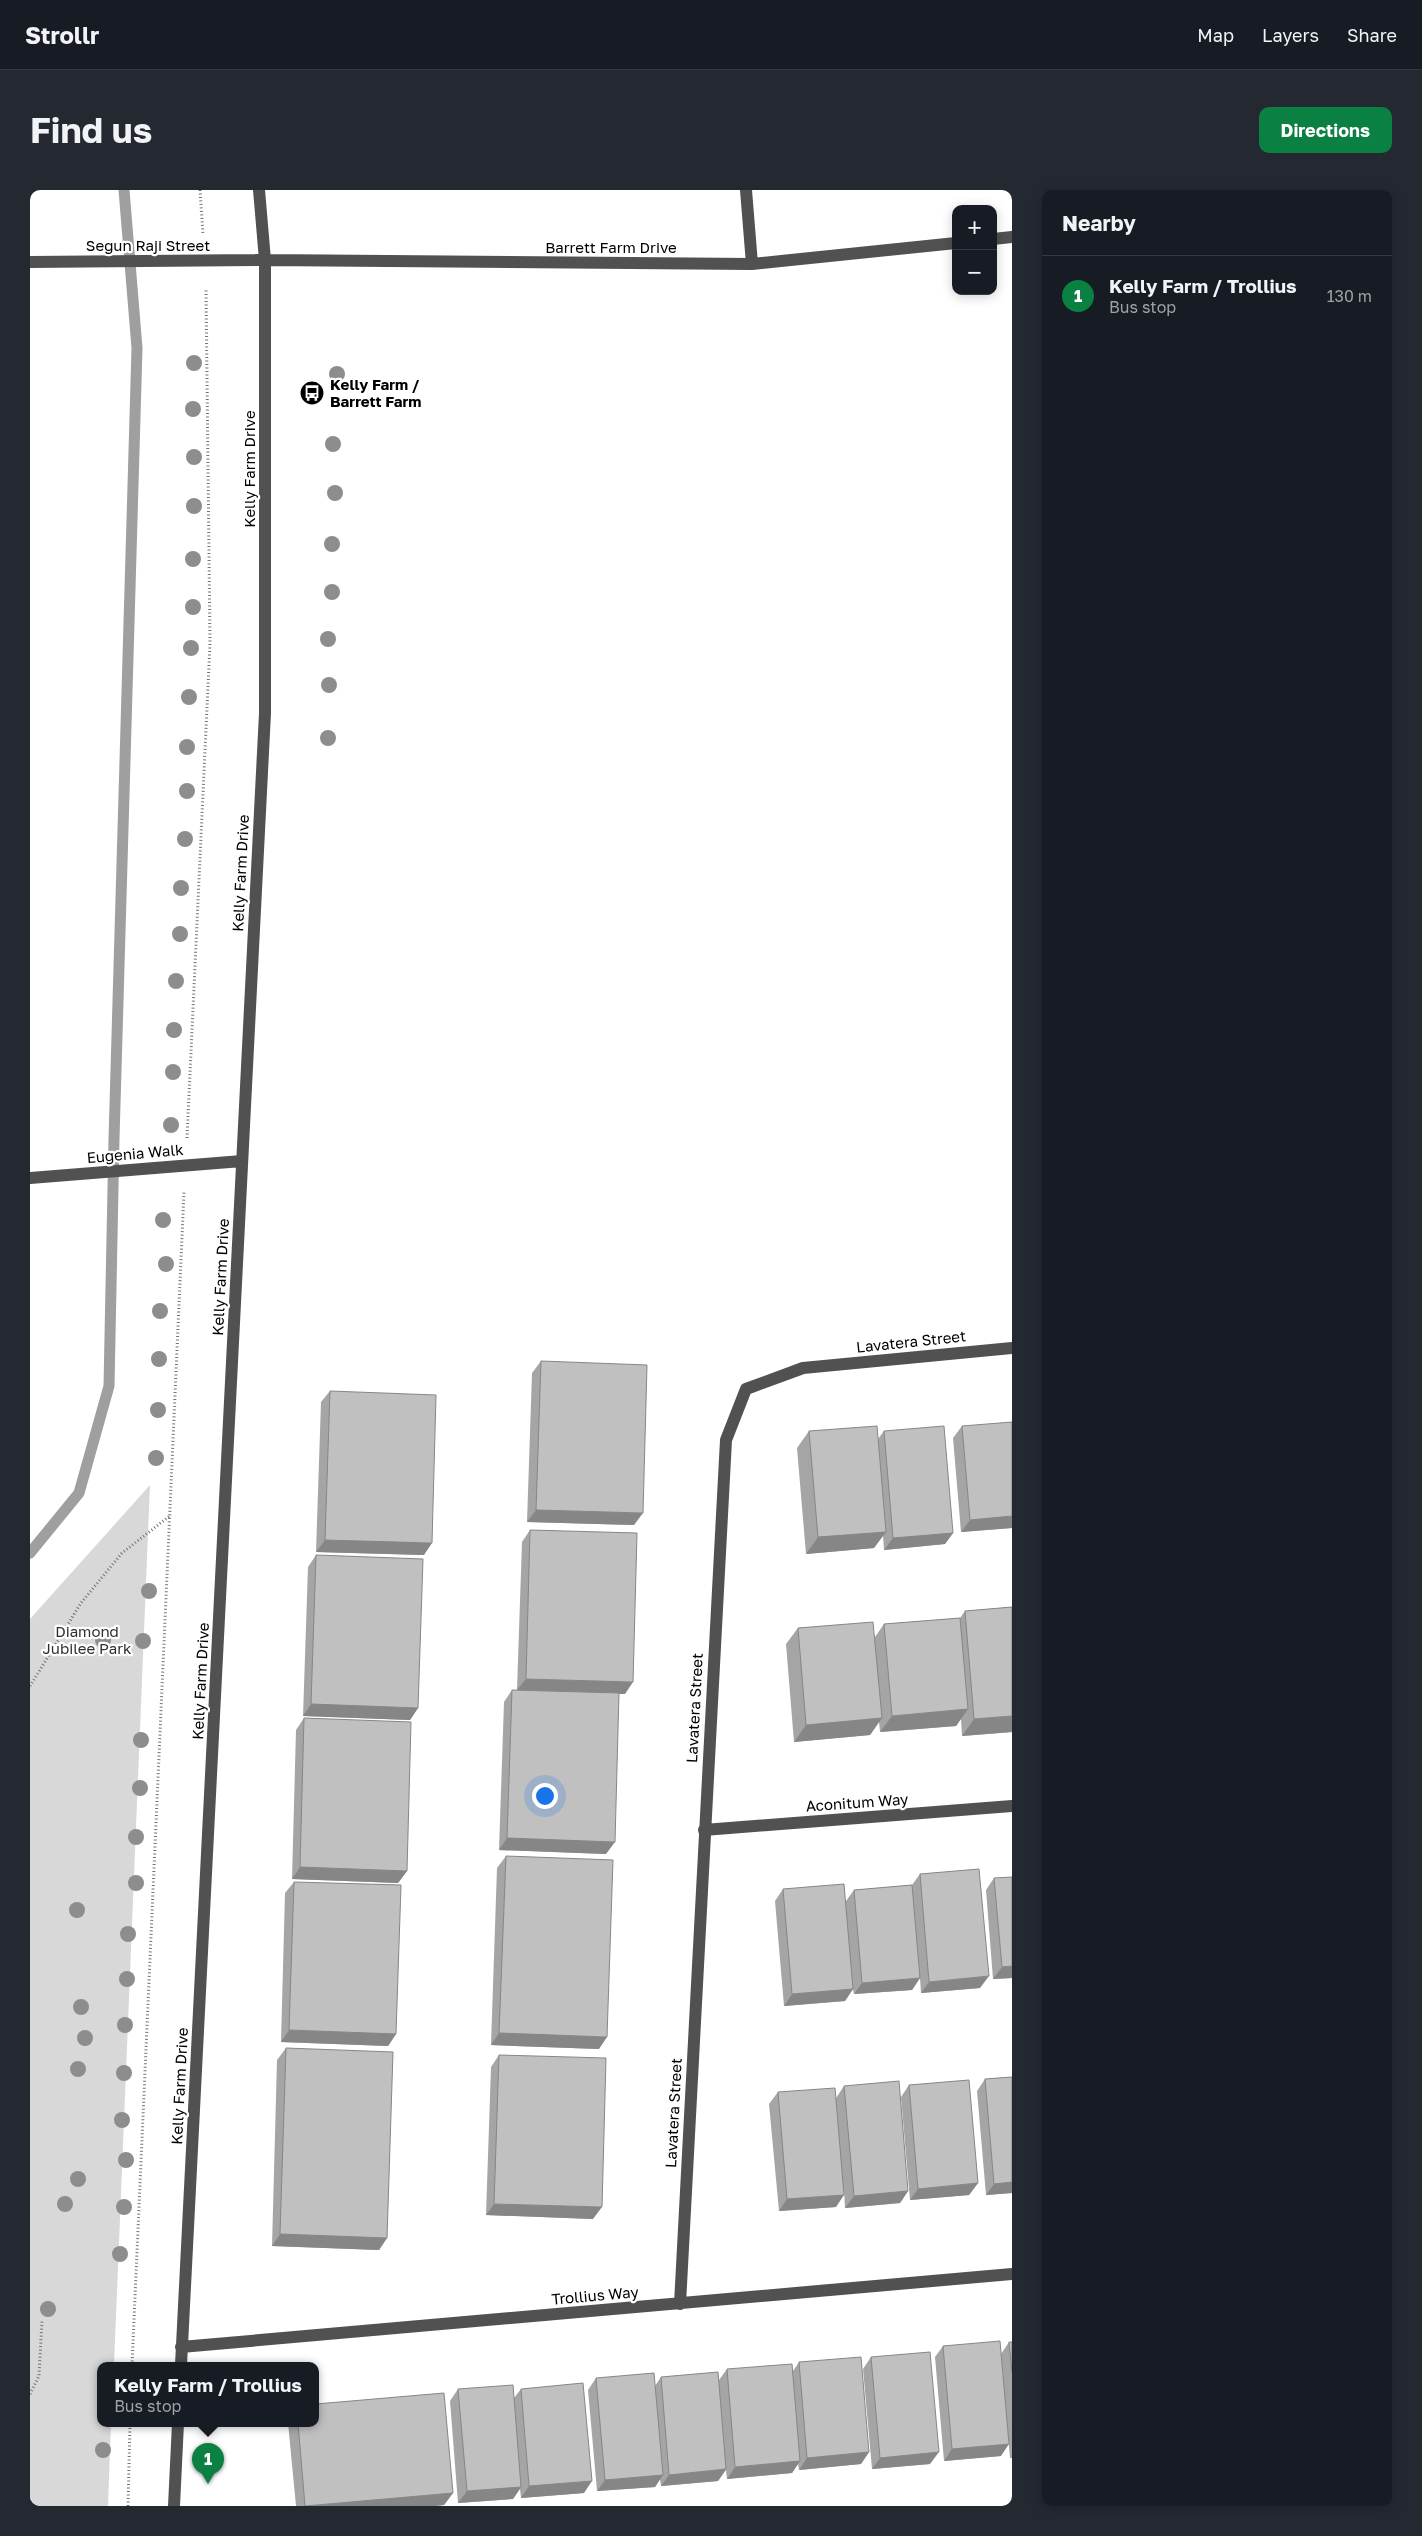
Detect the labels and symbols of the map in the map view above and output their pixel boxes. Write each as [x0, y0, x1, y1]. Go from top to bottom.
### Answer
street label: Segun Raji Street [86, 236, 210, 254]
street label: Barrett Farm Drive [545, 238, 677, 256]
place label: Kelly Farm / Barrett Farm [330, 375, 421, 410]
bus stop icon: Kelly Farm / Barrett Farm [299, 380, 325, 406]
street label: Kelly Farm Drive [240, 410, 258, 528]
street label: Kelly Farm Drive [228, 814, 252, 932]
street label: Eugenia Walk [86, 1140, 185, 1166]
street label: Kelly Farm Drive [208, 1218, 232, 1336]
street label: Lavatera Street [855, 1326, 967, 1356]
park label: Diamond Jubilee Park [43, 1622, 132, 1657]
street label: Kelly Farm Drive [188, 1622, 212, 1740]
street label: Lavatera Street [682, 1653, 706, 1763]
your location [532, 1783, 558, 1809]
street label: Aconitum Way [805, 1789, 909, 1815]
street label: Kelly Farm Drive [167, 2027, 191, 2145]
street label: Lavatera Street [661, 2058, 685, 2168]
street label: Trollius Way [551, 2282, 640, 2308]
pin: 1 [192, 2443, 224, 2484]

